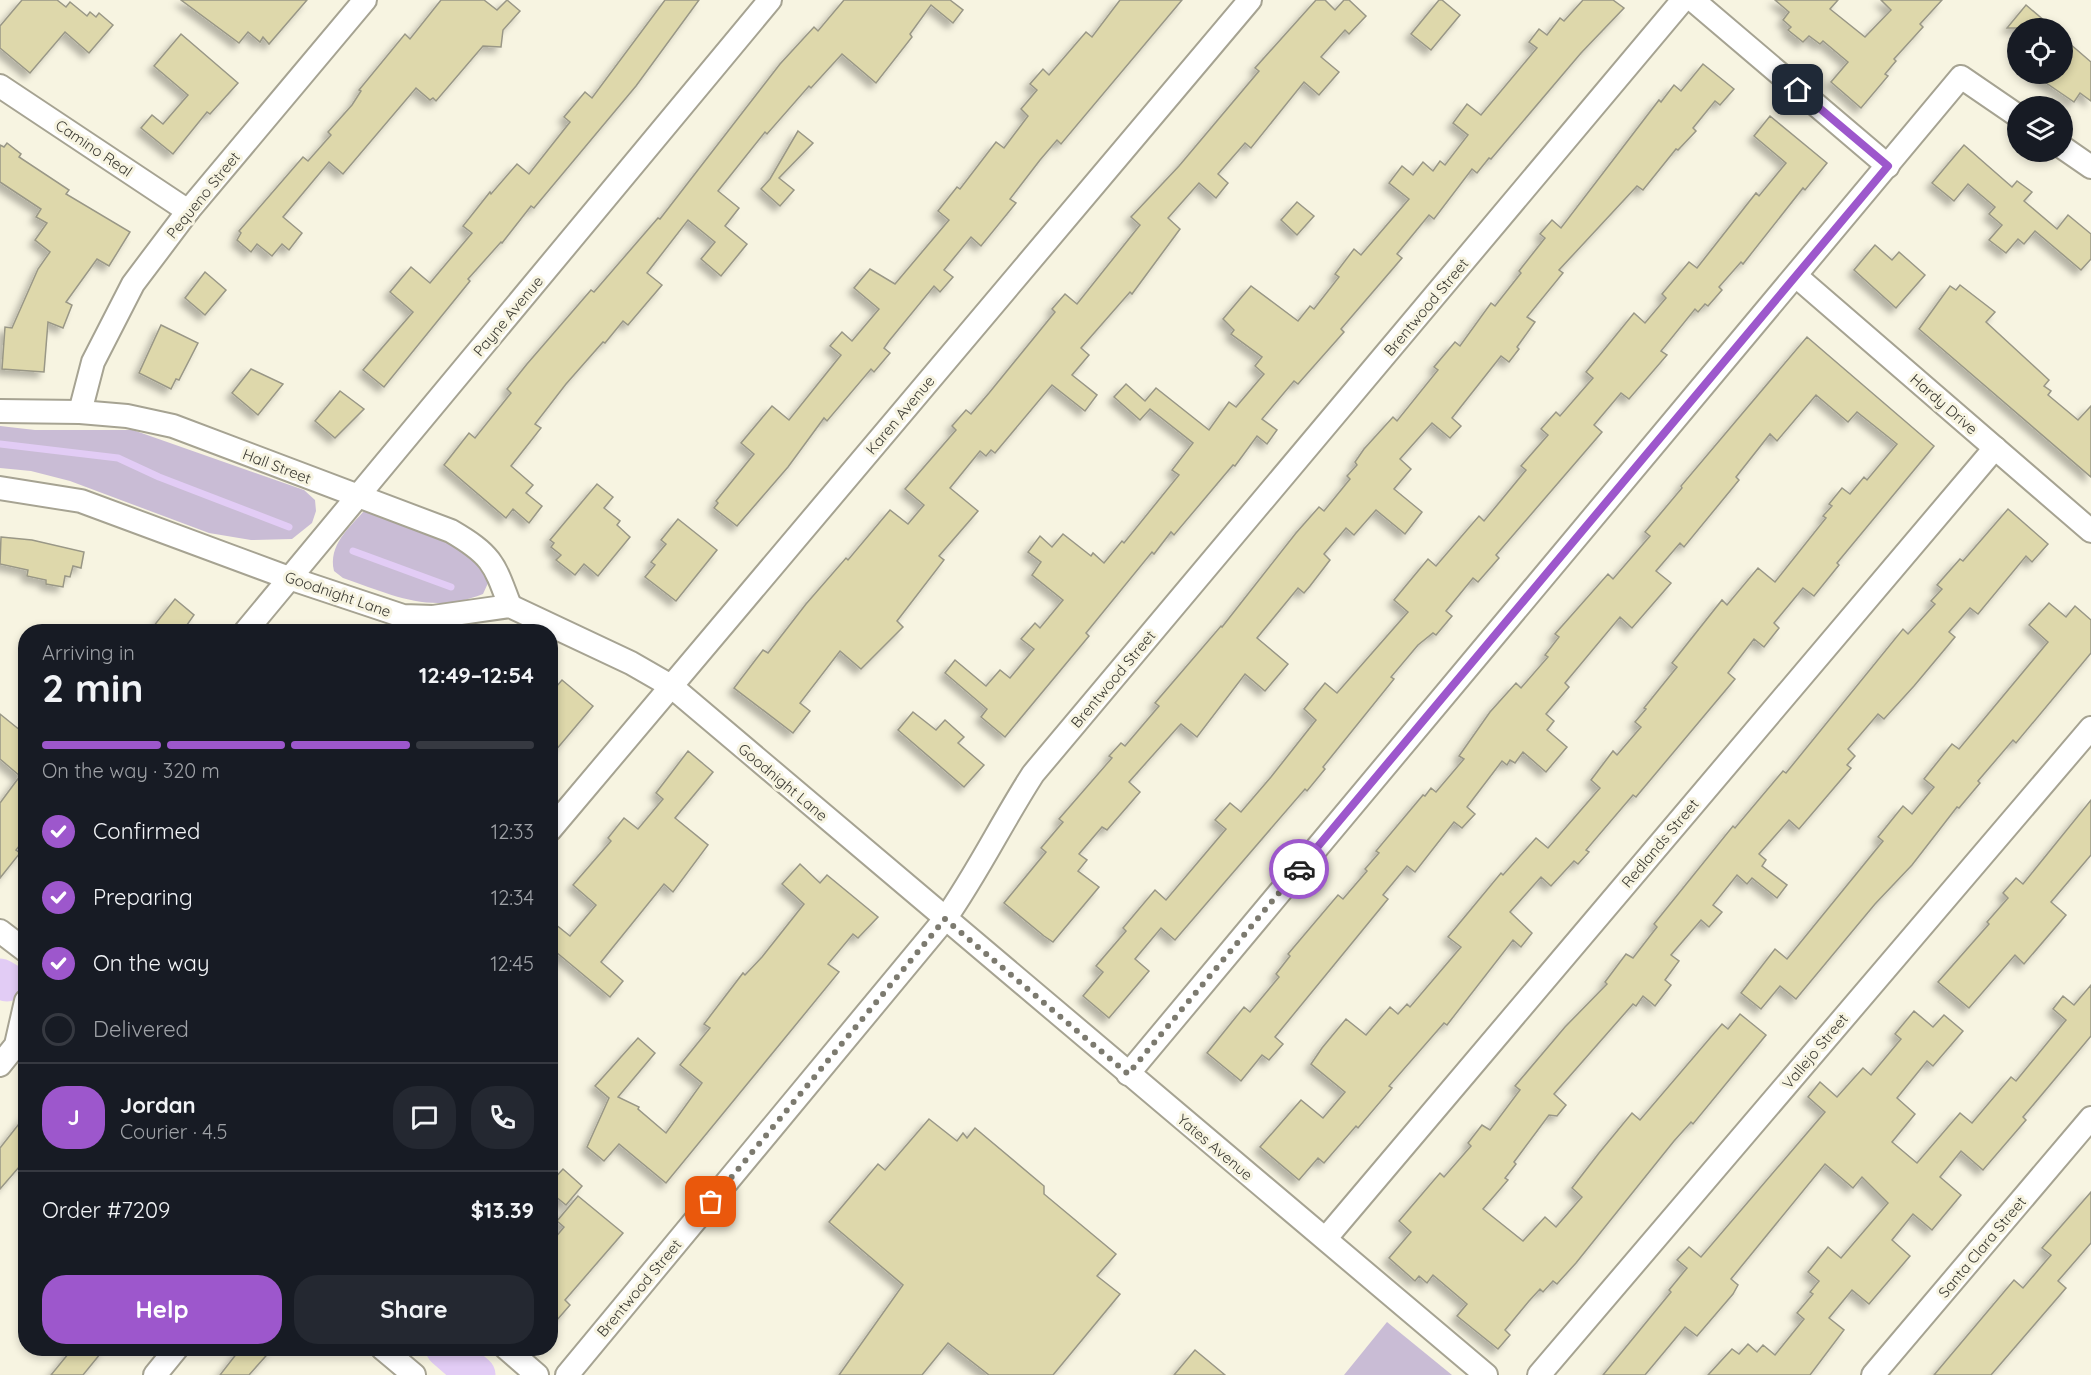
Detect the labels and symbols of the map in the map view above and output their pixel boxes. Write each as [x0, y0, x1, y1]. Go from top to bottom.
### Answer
pin [1772, 64, 1823, 115]
street label: Camino Real [52, 115, 136, 181]
street label: Pequeno Street [162, 148, 244, 242]
street label: Brentwood Street [1380, 254, 1472, 360]
street label: Payne Avenue [469, 272, 547, 360]
street label: Hardy Drive [1906, 370, 1982, 438]
street label: Karen Avenue [861, 372, 939, 458]
street label: Hall Street [240, 444, 314, 488]
street label: Goodnight Lane [283, 567, 393, 621]
street label: Brentwood Street [1067, 626, 1159, 732]
street label: Goodnight Lane [734, 739, 832, 825]
street label: Redlands Street [1617, 795, 1703, 891]
courier [1269, 839, 1329, 899]
street label: Vallejo Street [1778, 1010, 1852, 1092]
street label: Yates Avenue [1173, 1110, 1257, 1184]
pin [685, 1176, 736, 1227]
street label: Santa Clara Street [1934, 1192, 2030, 1302]
street label: Brentwood Street [593, 1235, 685, 1341]

